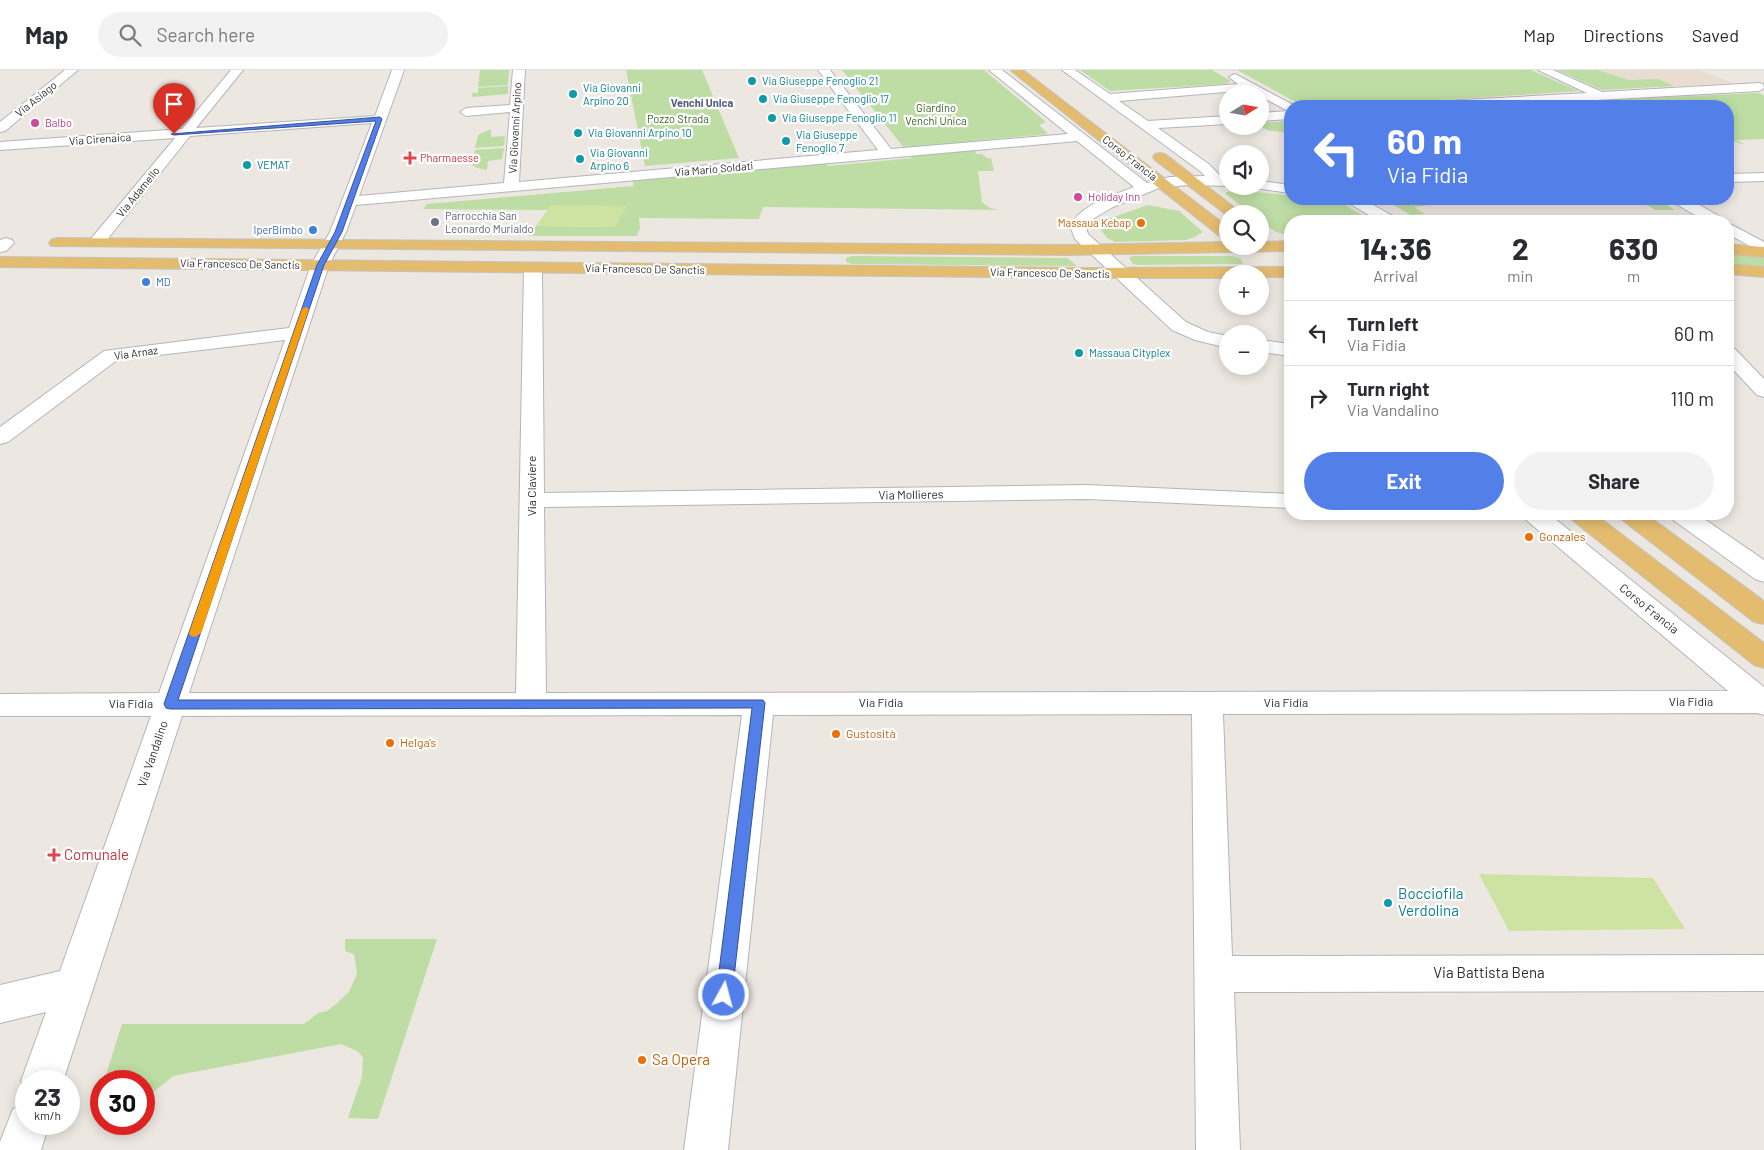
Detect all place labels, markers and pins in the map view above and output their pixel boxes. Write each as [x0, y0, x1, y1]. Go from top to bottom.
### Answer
place label: Via Giuseppe Fenoglio 21 [762, 74, 878, 87]
marker: Via Giuseppe Fenoglio 21 [746, 75, 758, 87]
place label: Via Giovanni Arpino 20 [583, 81, 641, 107]
pin [153, 83, 195, 134]
marker: Via Giovanni Arpino 20 [567, 88, 579, 100]
place label: Via Giuseppe Fenoglio 17 [773, 92, 889, 105]
marker: Via Giuseppe Fenoglio 17 [757, 93, 769, 105]
place label: Via Giuseppe Fenoglio 11 [782, 111, 897, 124]
marker: Via Giuseppe Fenoglio 11 [766, 112, 778, 124]
place label: Balbo [45, 116, 72, 129]
marker: Balbo [29, 117, 41, 129]
place label: Via Giovanni Arpino 10 [588, 126, 692, 139]
marker: Via Giovanni Arpino 10 [572, 127, 584, 139]
place label: Via Giuseppe Fenoglio 7 [796, 128, 858, 154]
marker: Via Giuseppe Fenoglio 7 [780, 135, 792, 147]
place label: Via Giovanni Arpino 6 [590, 146, 648, 172]
place label: Pharmaesse [420, 151, 479, 164]
marker: Pharmaesse [404, 152, 416, 164]
marker: Via Giovanni Arpino 6 [574, 153, 586, 165]
place label: VEMAT [257, 158, 290, 171]
marker: VEMAT [241, 159, 253, 171]
place label: Holiday Inn [1088, 190, 1140, 203]
marker: Holiday Inn [1072, 191, 1084, 203]
place label: Parrocchia San Leonardo Murialdo [445, 209, 534, 235]
marker: Parrocchia San Leonardo Murialdo [429, 216, 441, 228]
place label: Massaua Kebap [1058, 216, 1131, 229]
marker: Massaua Kebap [1135, 217, 1147, 229]
place label: IperBimbo [254, 223, 303, 236]
marker: IperBimbo [307, 224, 319, 236]
place label: MD [156, 275, 171, 288]
marker: MD [140, 276, 152, 288]
place label: Massaua Cityplex [1089, 346, 1170, 359]
marker: Massaua Cityplex [1073, 347, 1085, 359]
place label: Gonzales [1539, 529, 1586, 543]
marker: Gonzales [1523, 531, 1535, 543]
place label: Gustosità [846, 726, 896, 740]
marker: Gustosità [830, 728, 842, 740]
place label: Helga's [400, 735, 436, 749]
marker: Helga's [384, 737, 396, 749]
place label: Comunale [64, 845, 129, 863]
marker: Comunale [48, 849, 60, 861]
place label: Bocciofila Verdolina [1398, 884, 1463, 919]
marker: Bocciofila Verdolina [1382, 897, 1394, 909]
place label: Sa Opera [652, 1050, 710, 1068]
marker: Sa Opera [636, 1054, 648, 1066]

